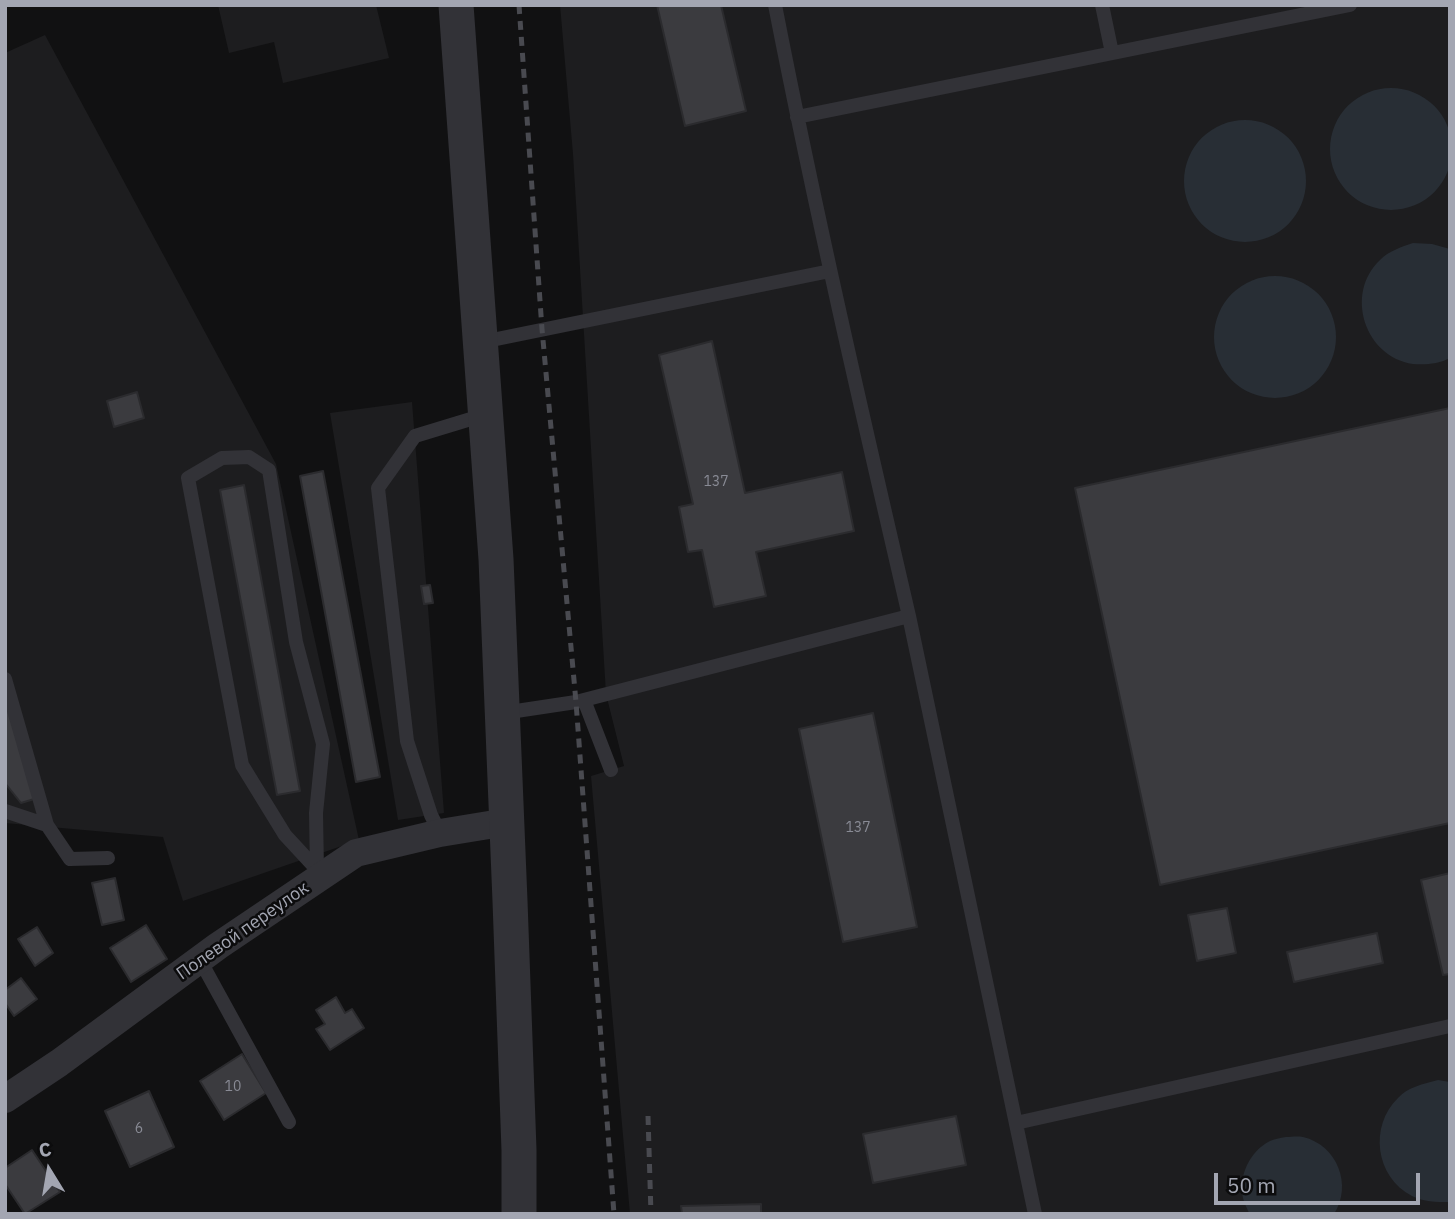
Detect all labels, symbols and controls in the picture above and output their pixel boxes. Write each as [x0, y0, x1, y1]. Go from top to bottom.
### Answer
house number: 137 [703, 474, 729, 490]
house number: 137 [845, 820, 871, 836]
street label: Полевой переулок [173, 877, 313, 985]
house number: 10 [225, 1079, 241, 1095]
house number: 6 [135, 1121, 143, 1137]
north arrow [14, 1135, 84, 1205]
text: С [37, 1136, 53, 1162]
scale bar [1217, 1160, 1424, 1204]
text: 50 m [1227, 1171, 1276, 1199]

